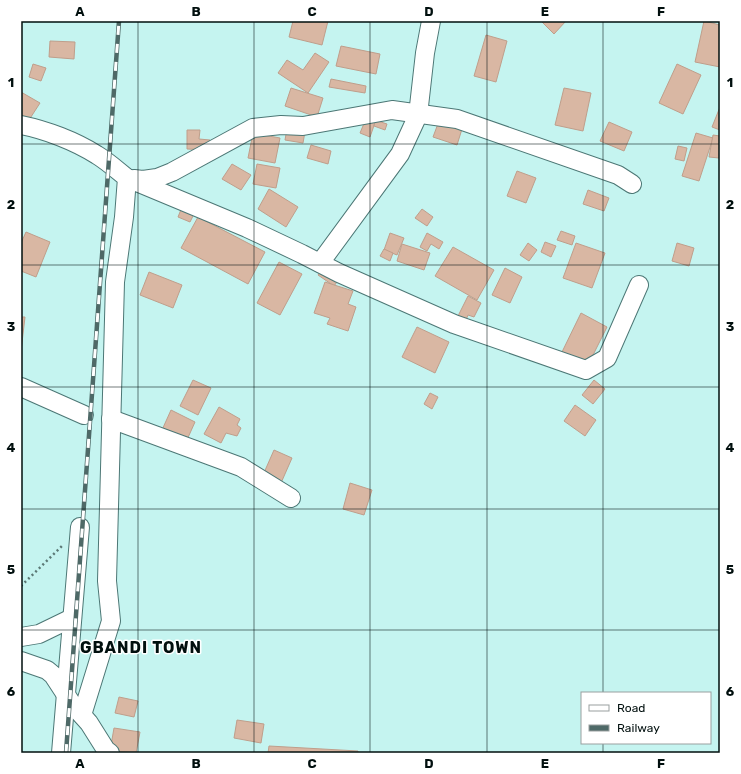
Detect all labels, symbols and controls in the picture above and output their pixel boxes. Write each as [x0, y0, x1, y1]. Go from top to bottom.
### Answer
text: A [75, 4, 85, 19]
text: B [191, 4, 201, 19]
text: C [307, 4, 317, 19]
text: D [424, 4, 434, 19]
text: E [541, 4, 549, 19]
text: F [657, 4, 665, 19]
text: 1 [8, 75, 14, 90]
text: 1 [727, 75, 733, 90]
text: 2 [7, 197, 15, 212]
text: 2 [726, 197, 734, 212]
text: 3 [7, 319, 16, 334]
text: 3 [726, 319, 735, 334]
text: 4 [7, 440, 16, 455]
text: 4 [726, 440, 735, 455]
text: 5 [7, 562, 15, 577]
text: 5 [726, 562, 734, 577]
district label: GBANDI TOWN [80, 638, 202, 657]
text: 6 [7, 684, 16, 699]
text: 6 [726, 684, 735, 699]
legend [581, 692, 711, 744]
text: Road [617, 701, 645, 715]
text: Railway [617, 721, 660, 735]
text: A [75, 756, 85, 771]
text: B [191, 756, 201, 771]
text: C [307, 756, 317, 771]
text: D [424, 756, 434, 771]
text: E [541, 756, 549, 771]
text: F [657, 756, 665, 771]

